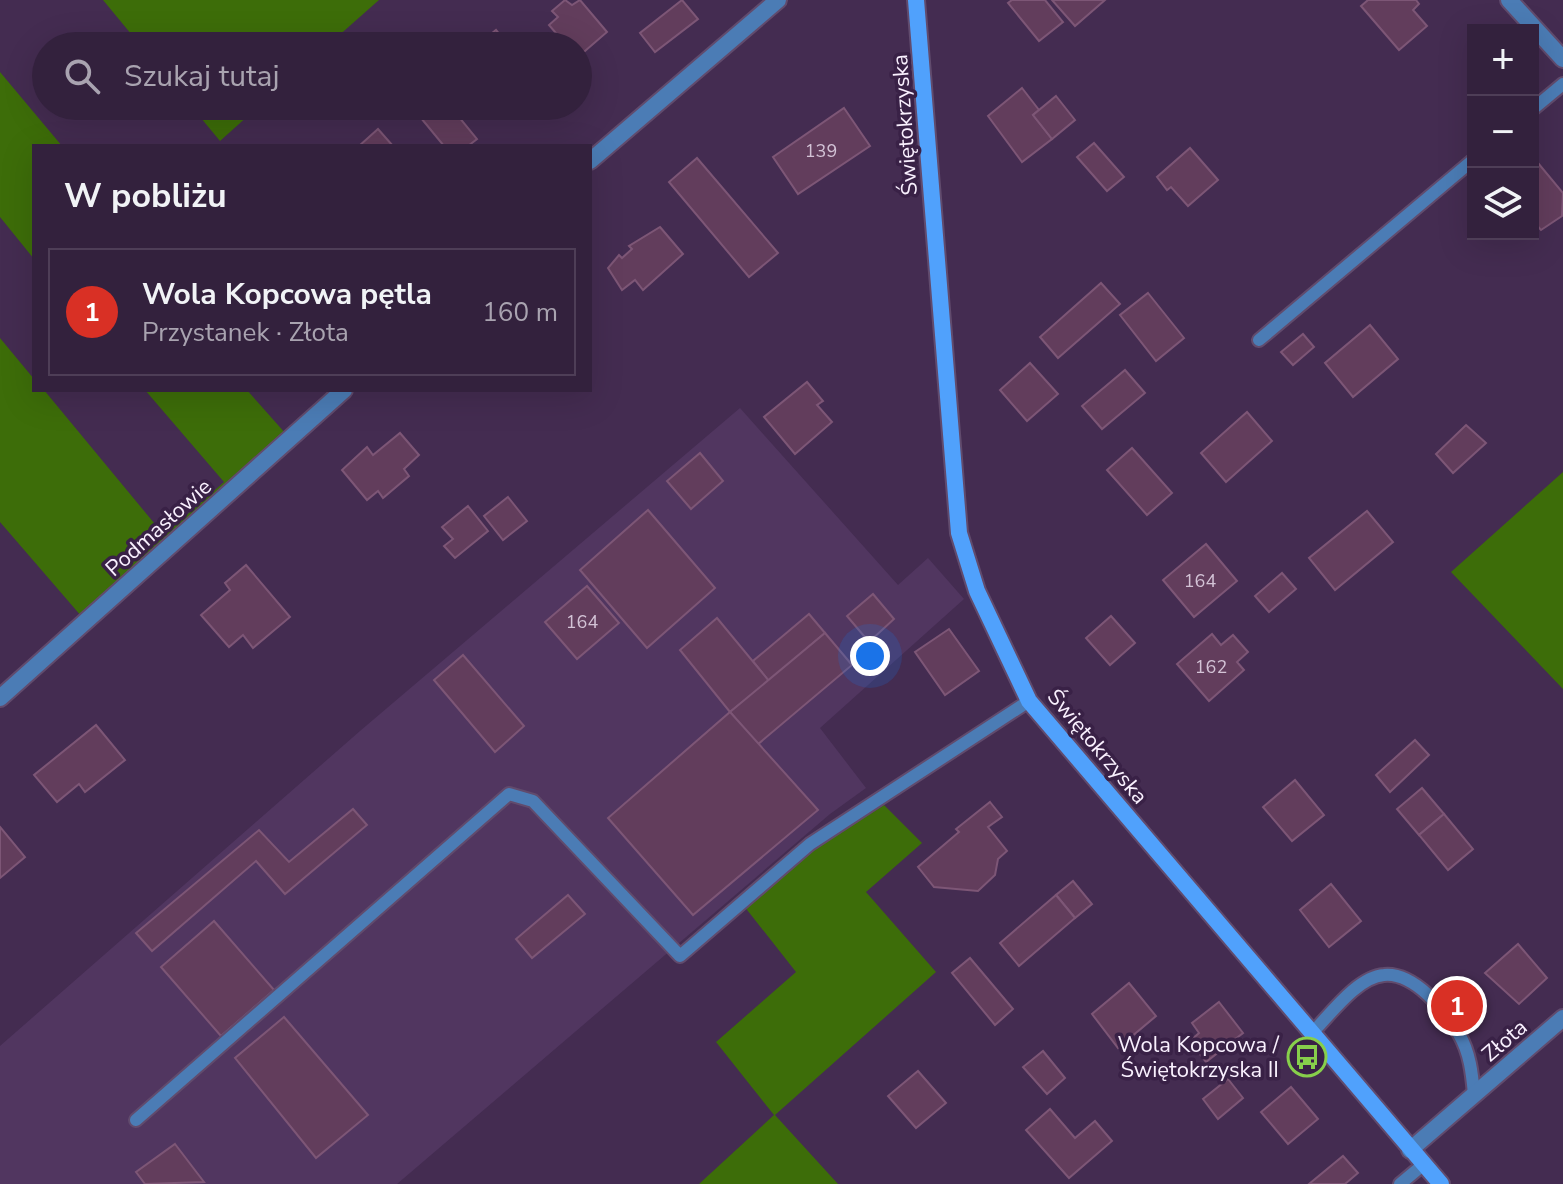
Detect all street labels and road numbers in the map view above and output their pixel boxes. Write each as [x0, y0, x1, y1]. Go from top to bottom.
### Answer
street label: Świętokrzyska [885, 53, 925, 197]
street label: Podmasłowie [99, 472, 218, 584]
street label: Świętokrzyska [1040, 683, 1154, 811]
street label: Złota [1476, 1013, 1534, 1069]

